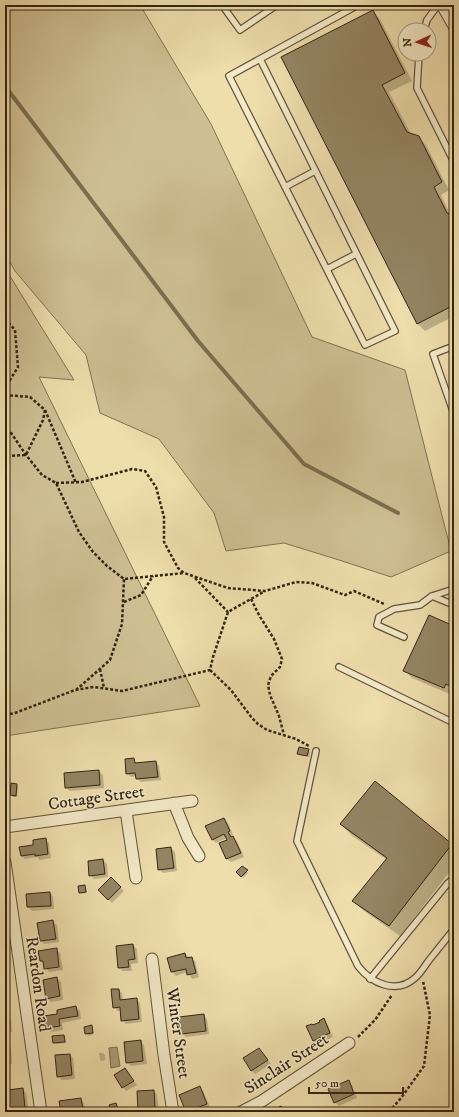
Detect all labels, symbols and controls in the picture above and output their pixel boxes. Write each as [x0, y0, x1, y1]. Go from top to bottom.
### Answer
north arrow [397, 22, 437, 62]
text: N [401, 38, 415, 47]
street label: Cottage Street [47, 780, 146, 816]
street label: Reardon Road [20, 935, 56, 1034]
street label: Winter Street [161, 985, 195, 1080]
street label: Sinclair Street [240, 1028, 333, 1099]
scale bar [309, 1069, 403, 1095]
text: 50 m [315, 1076, 339, 1091]

